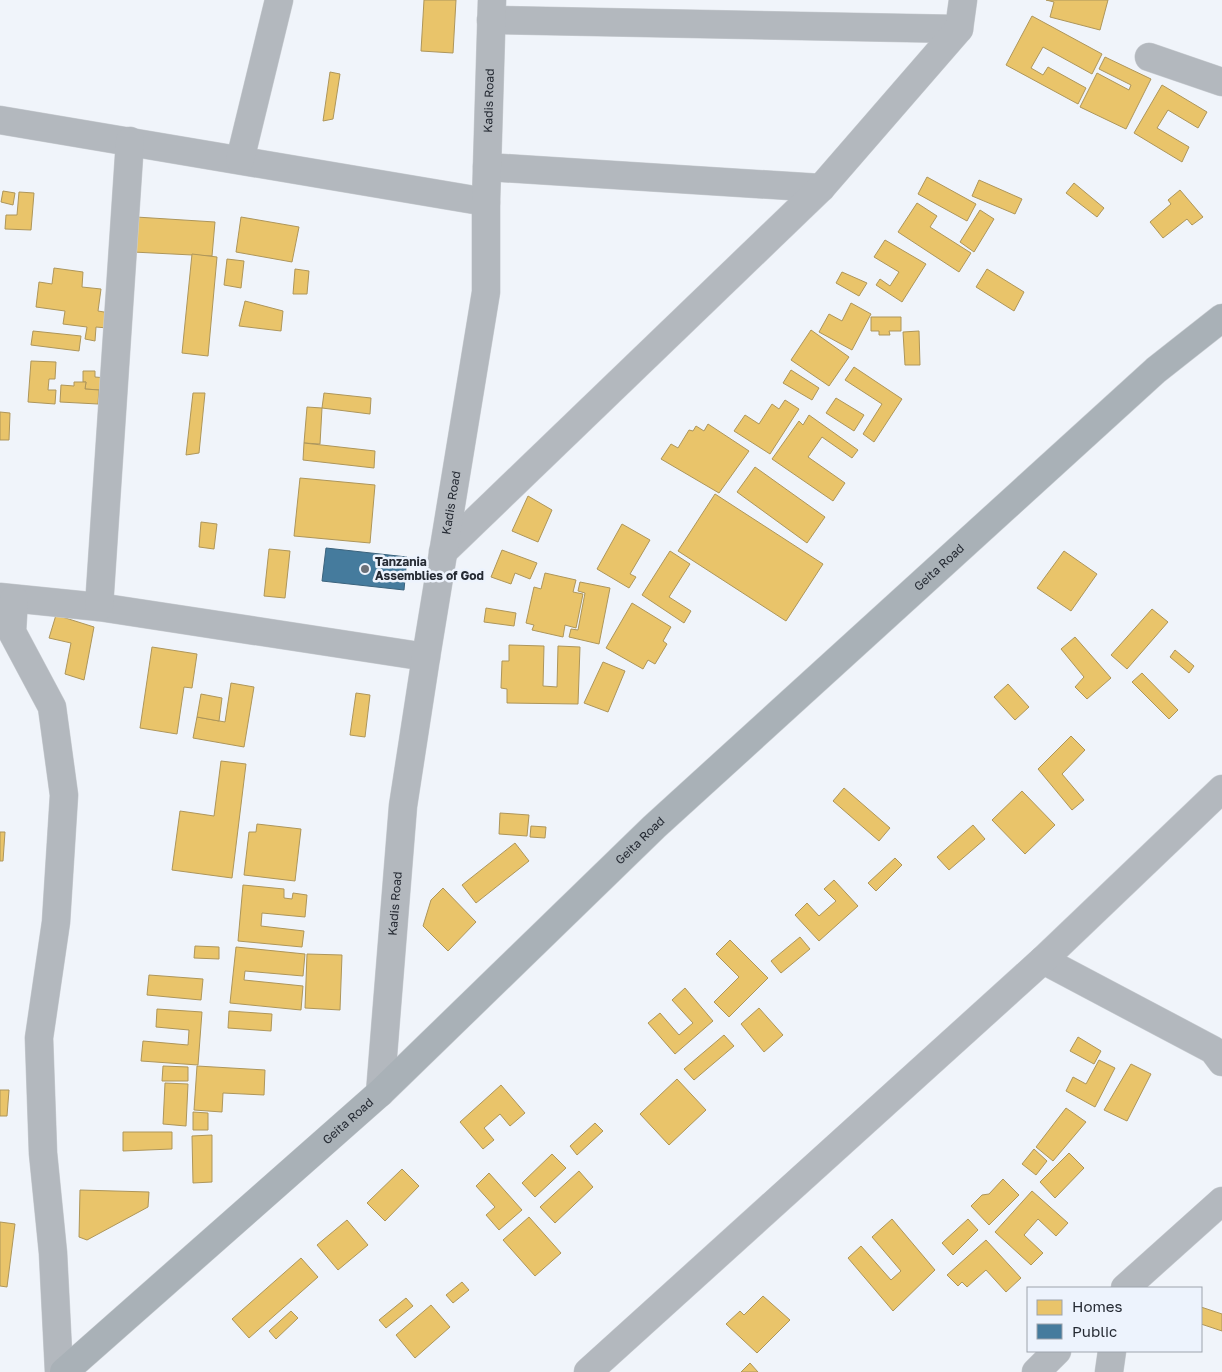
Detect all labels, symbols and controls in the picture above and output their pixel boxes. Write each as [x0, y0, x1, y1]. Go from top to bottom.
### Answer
street label: Kadis Road [480, 68, 497, 133]
street label: Kadis Road [438, 470, 463, 536]
street label: Geita Road [911, 540, 967, 594]
place label: Tanzania Assemblies of God [375, 554, 484, 583]
marker: Tanzania Assemblies of God [359, 563, 371, 575]
street label: Geita Road [612, 813, 668, 867]
street label: Kadis Road [385, 871, 405, 936]
street label: Geita Road [319, 1094, 376, 1147]
legend [1027, 1287, 1202, 1352]
text: Homes [1072, 1297, 1122, 1315]
text: Public [1072, 1322, 1117, 1340]

